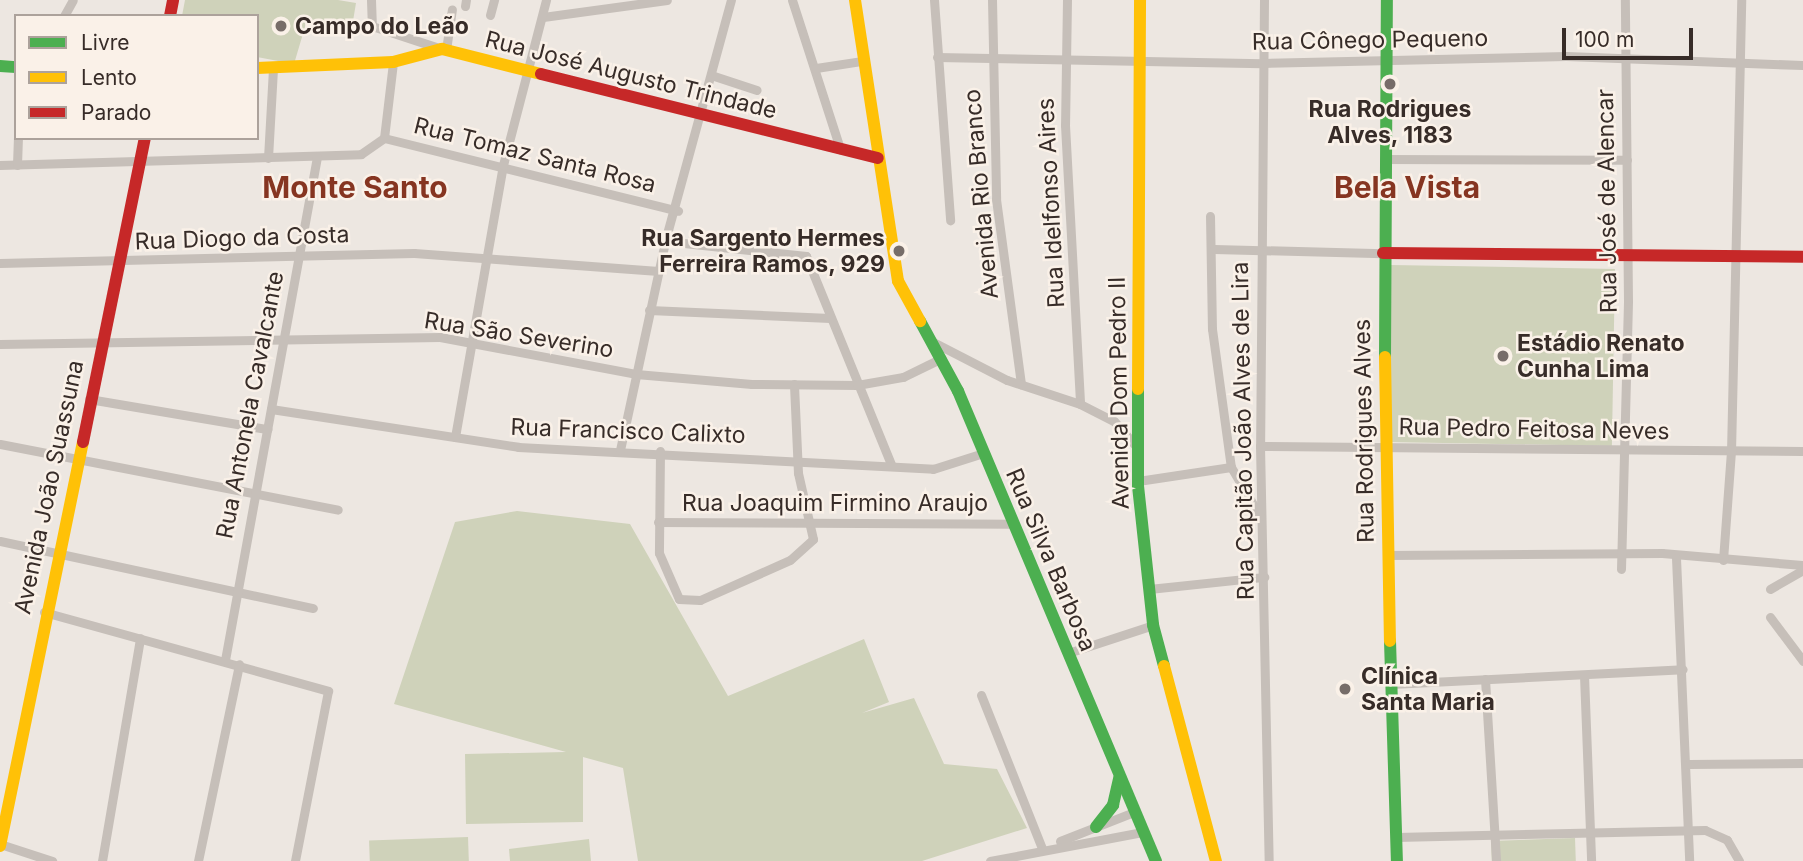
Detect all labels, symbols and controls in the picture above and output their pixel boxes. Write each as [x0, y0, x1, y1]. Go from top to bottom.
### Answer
place label: Campo do Leão [295, 12, 469, 40]
legend [14, 14, 259, 140]
scale bar [1565, 14, 1696, 58]
marker: Campo do Leão [273, 18, 289, 34]
street label: Rua Cônego Pequeno [1252, 24, 1488, 56]
street label: Rua José Augusto Trindade [482, 25, 780, 125]
text: 100 m [1575, 27, 1634, 52]
text: Livre [81, 30, 130, 55]
text: Lento [81, 65, 137, 90]
marker: Rua Rodrigues Alves, 1183 [1382, 76, 1398, 92]
street label: Avenida Rio Branco [958, 88, 1004, 300]
street label: Rua José de Alencar [1591, 89, 1623, 313]
place label: Rua Rodrigues Alves, 1183 [1309, 95, 1471, 149]
street label: Rua Idelfonso Aires [1032, 97, 1070, 309]
text: Parado [81, 100, 151, 125]
street label: Rua Tomaz Santa Rosa [411, 112, 659, 198]
district label: Monte Santo [262, 169, 448, 205]
district label: Bela Vista [1334, 169, 1480, 205]
street label: Rua Diogo da Costa [134, 220, 350, 256]
place label: Rua Sargento Hermes Ferreira Ramos, 929 [641, 224, 885, 278]
marker: Rua Sargento Hermes Ferreira Ramos, 929 [891, 243, 907, 259]
street label: Rua Capitão João Alves de Lira [1226, 262, 1260, 600]
street label: Rua Antonela Cavalcante [211, 269, 289, 541]
street label: Avenida Dom Pedro II [1103, 276, 1135, 510]
street label: Rua São Severino [422, 306, 616, 364]
street label: Rua Rodrigues Alves [1348, 319, 1380, 543]
place label: Estádio Renato Cunha Lima [1517, 329, 1685, 383]
marker: Estádio Renato Cunha Lima [1495, 348, 1511, 364]
street label: Avenida João Suassuna [9, 358, 89, 616]
street label: Rua Francisco Calixto [510, 413, 746, 449]
street label: Rua Pedro Feitosa Neves [1398, 413, 1670, 445]
street label: Rua Silva Barbosa [1000, 464, 1102, 656]
street label: Rua Joaquim Firmino Araujo [682, 489, 988, 517]
place label: Clínica Santa Maria [1361, 662, 1495, 716]
marker: Clínica Santa Maria [1335, 679, 1355, 699]

